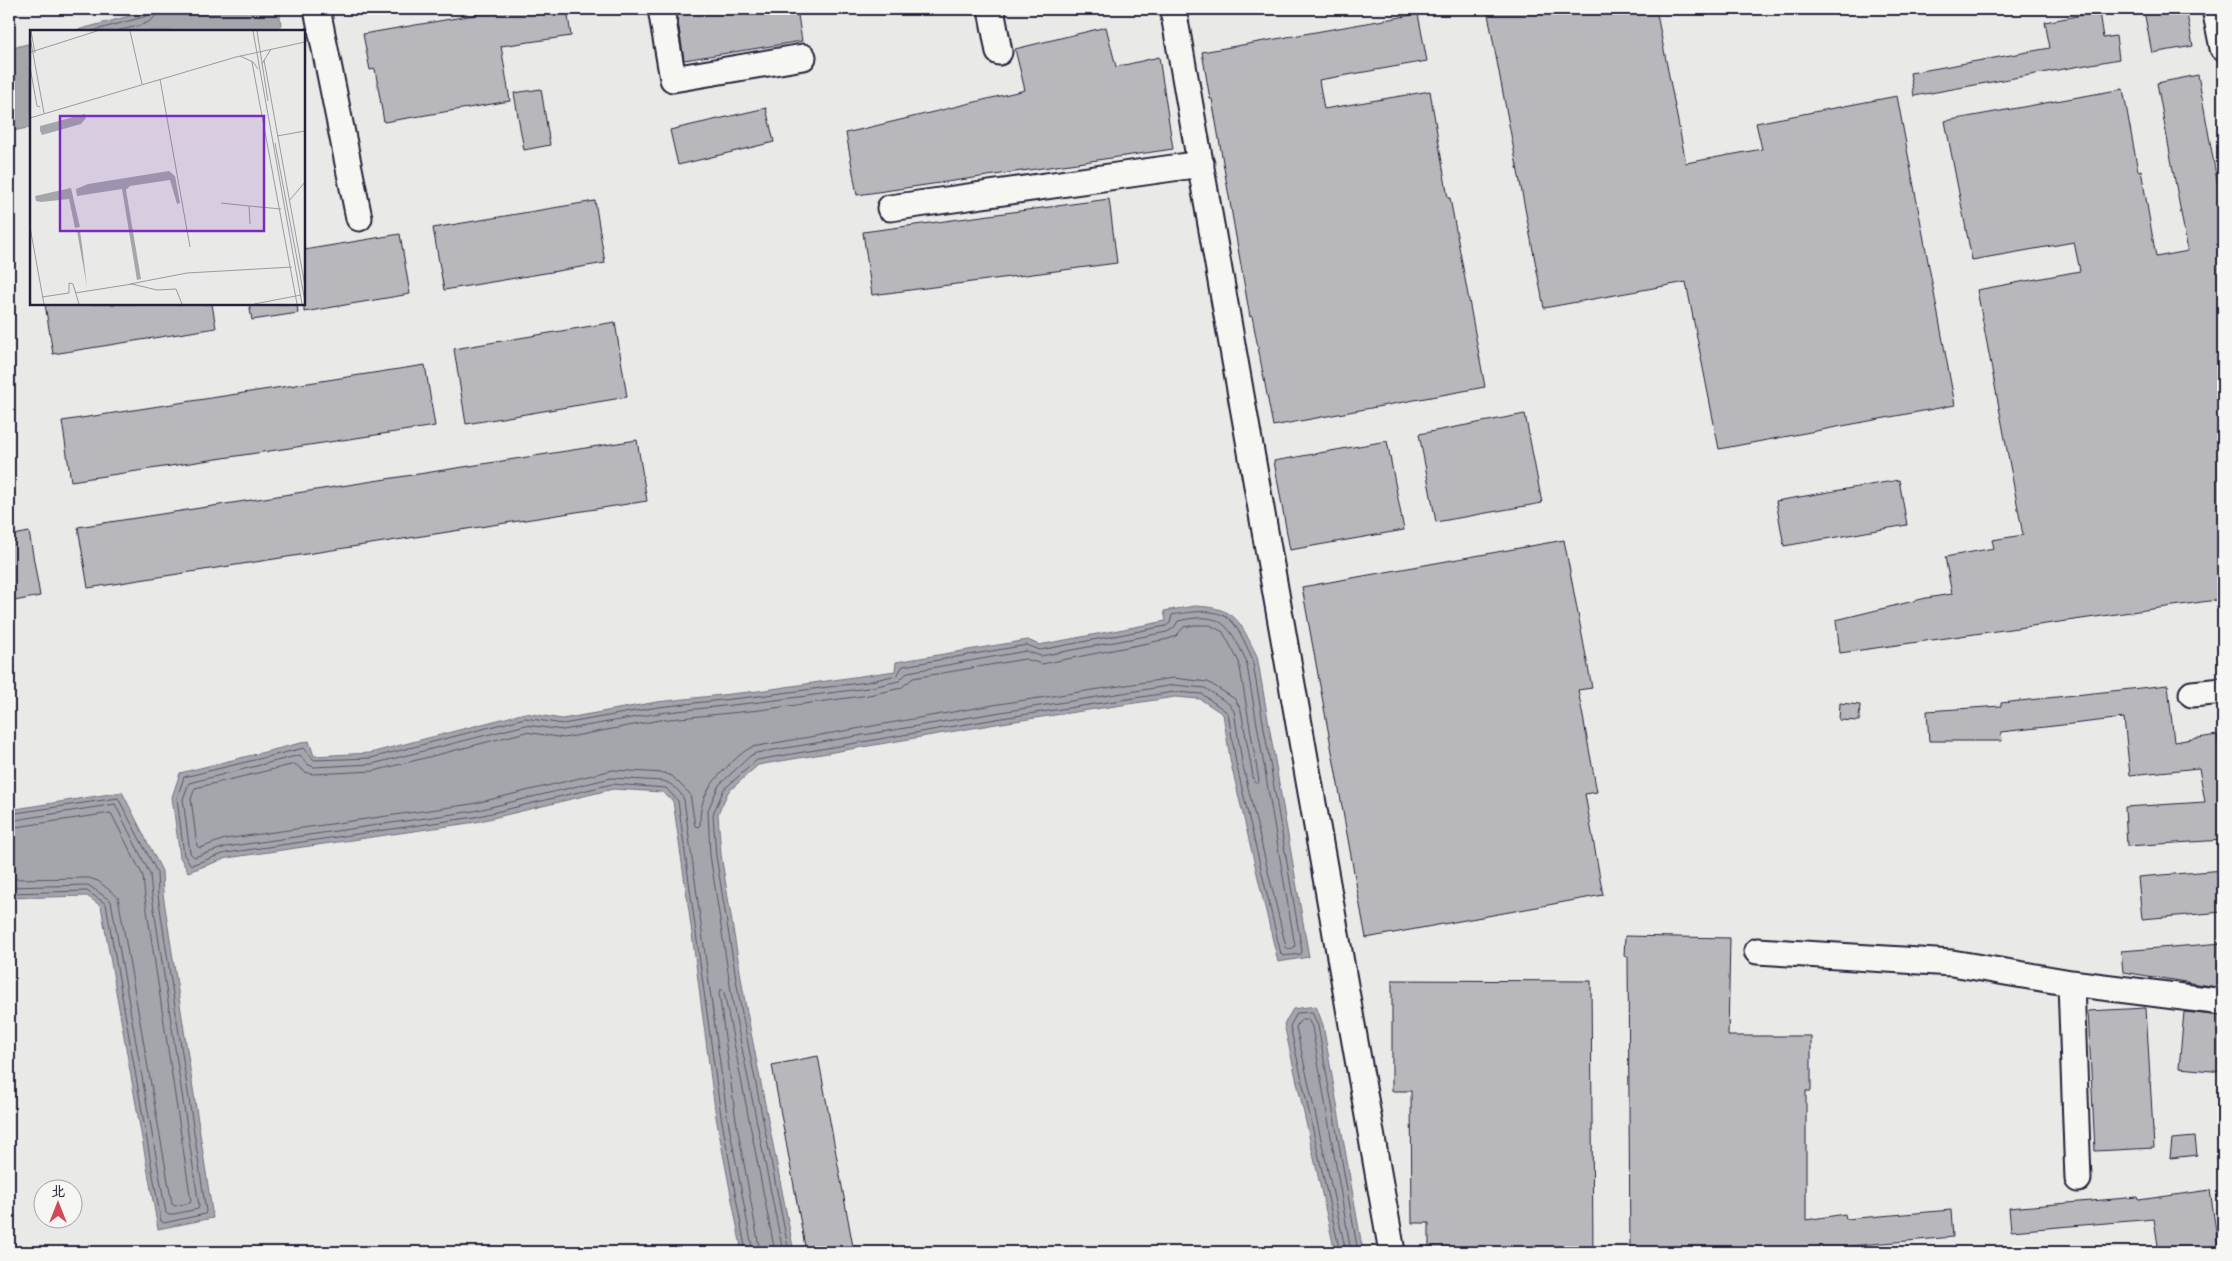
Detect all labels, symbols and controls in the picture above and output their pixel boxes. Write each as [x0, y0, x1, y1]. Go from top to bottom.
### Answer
inset map [30, 30, 305, 305]
north arrow [32, 1178, 82, 1228]
text: 北 [51, 1182, 65, 1202]

